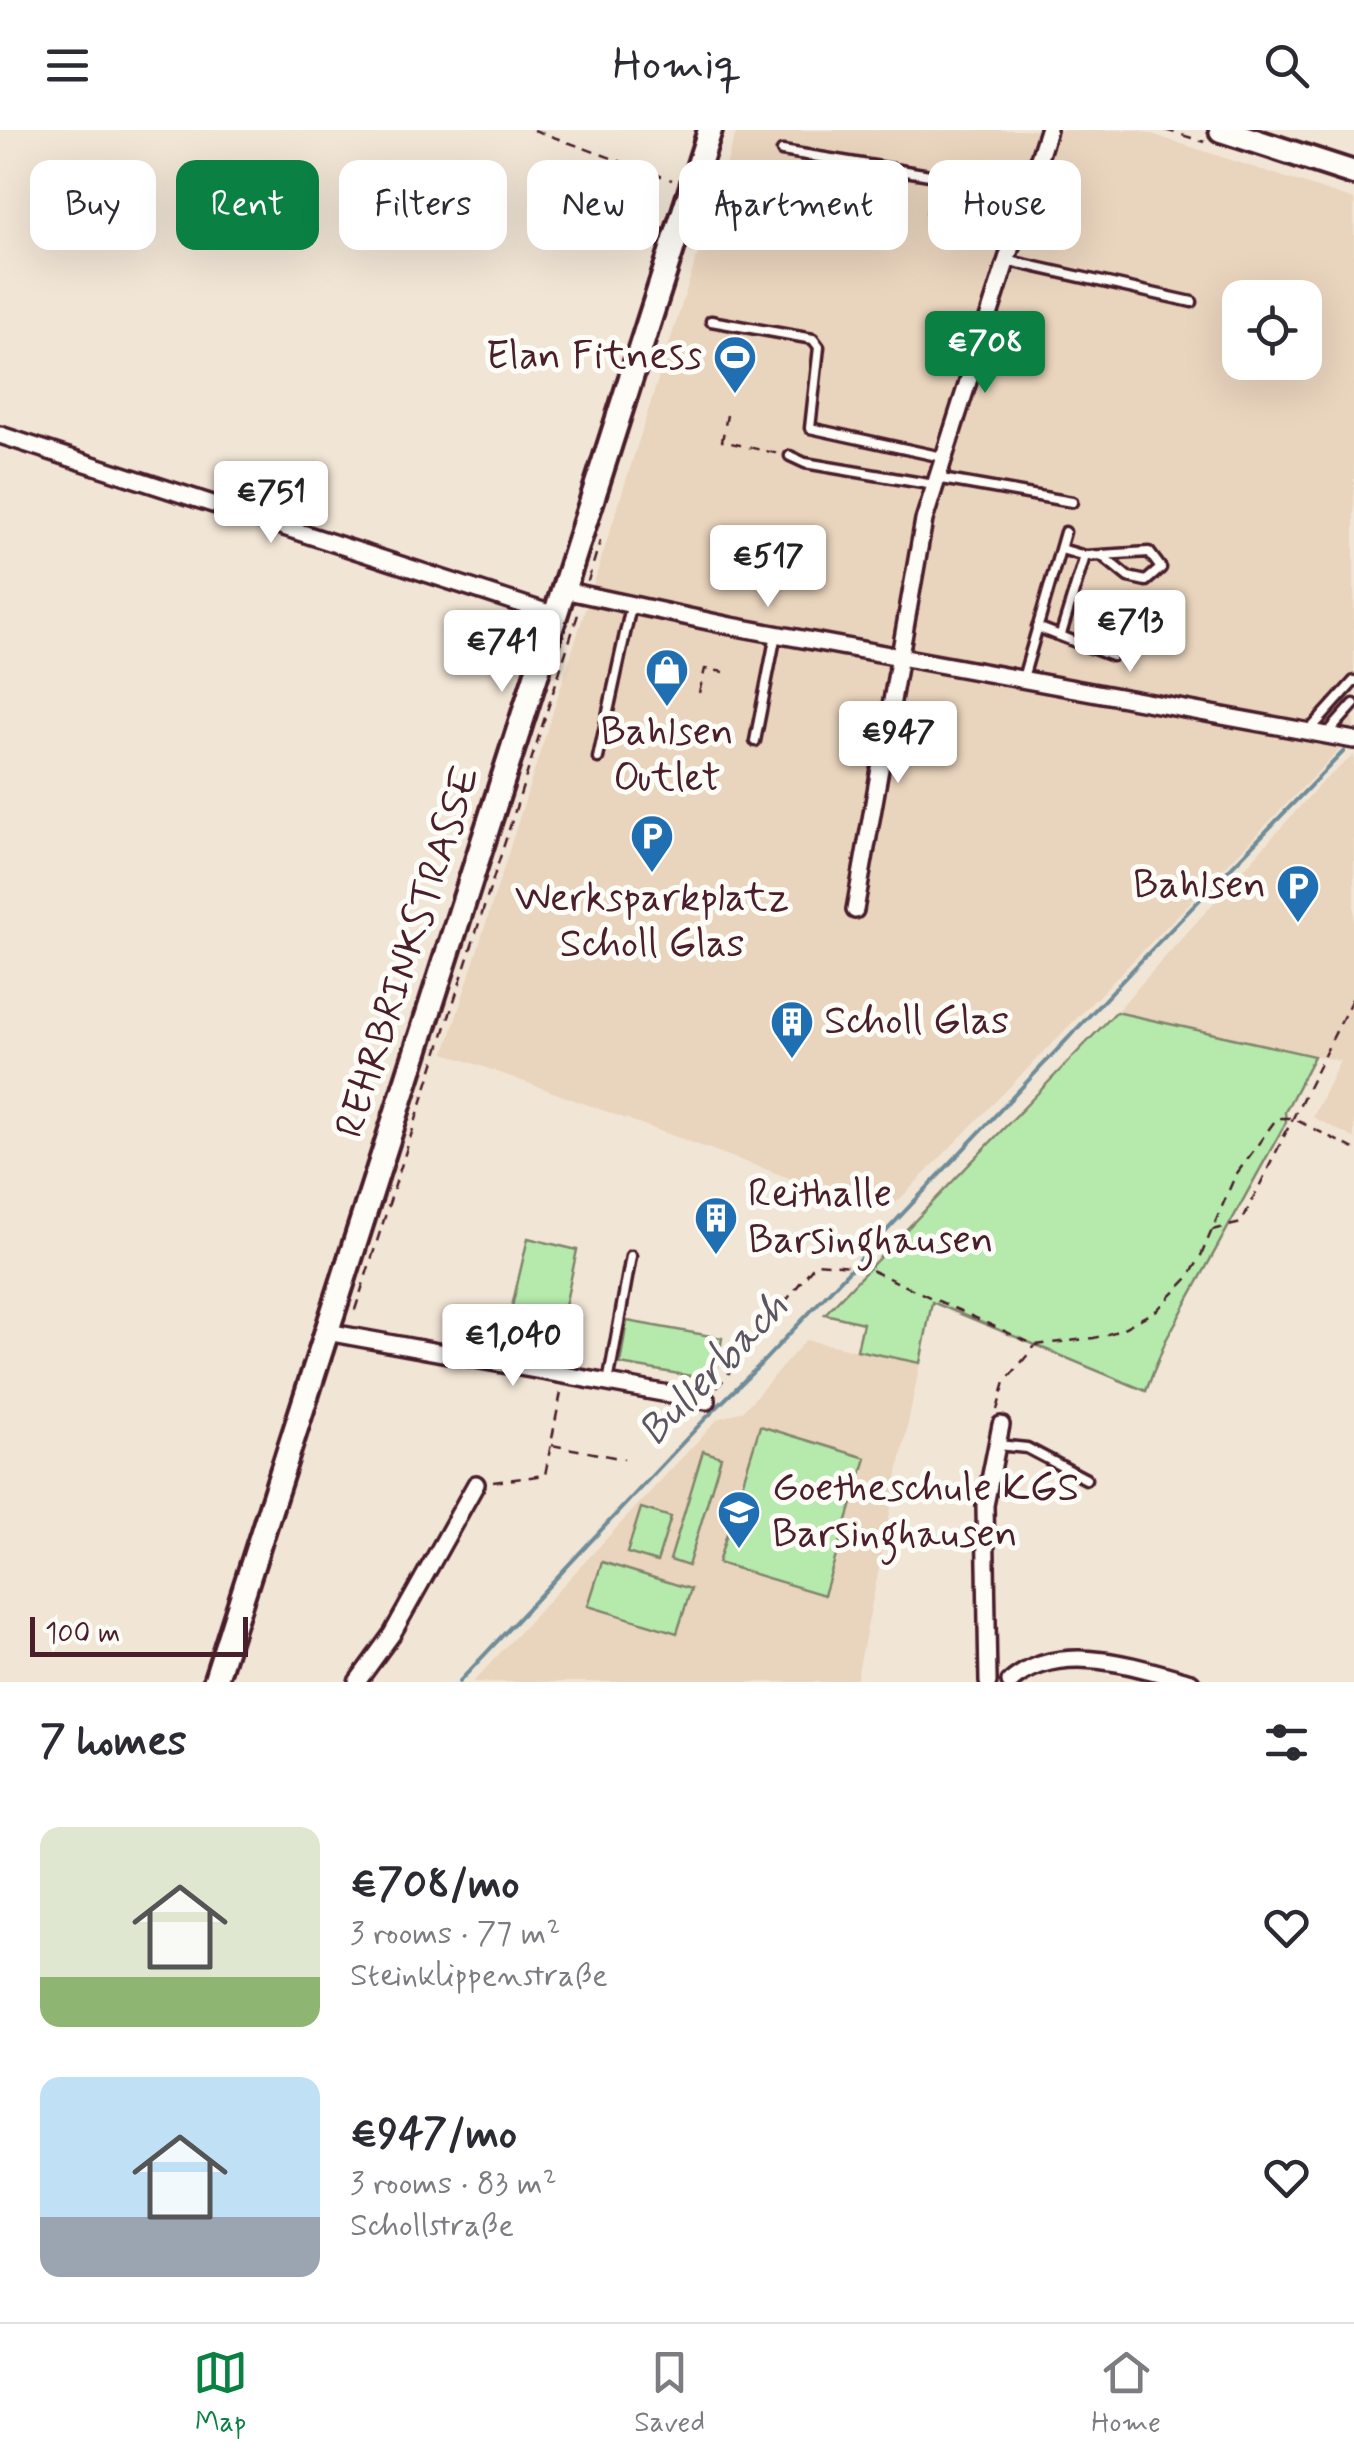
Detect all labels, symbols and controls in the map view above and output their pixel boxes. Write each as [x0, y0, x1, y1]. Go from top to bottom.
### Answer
text: Homiq [613, 36, 741, 95]
icon: menu [40, 38, 95, 93]
icon: search [1259, 38, 1314, 93]
chip: Buy [30, 160, 156, 250]
chip: Rent [176, 160, 319, 250]
chip: Filters [339, 160, 507, 250]
chip: New [527, 160, 659, 250]
chip: Apartment [679, 160, 908, 250]
chip: House [928, 160, 1081, 250]
map controls [1222, 280, 1322, 380]
button: locate [1222, 280, 1322, 380]
pin: €708 [926, 311, 1044, 396]
text: €708 [947, 322, 1023, 364]
place label: Elan Fitness [486, 331, 702, 383]
sports icon: Elan Fitness [712, 334, 758, 395]
pin: €751 [212, 461, 330, 546]
text: €751 [236, 472, 306, 514]
pin: €517 [709, 525, 827, 610]
text: €517 [732, 536, 804, 578]
pin: €713 [1071, 590, 1189, 675]
text: €713 [1096, 601, 1164, 643]
pin: €741 [443, 610, 561, 695]
text: €741 [466, 621, 538, 663]
shop icon: Bahlsen Outlet [644, 647, 690, 708]
pin: €947 [839, 701, 957, 786]
place label: Bahlsen Outlet [601, 707, 733, 805]
text: €947 [861, 712, 935, 754]
street label: REHRBRINKSTRASSE [324, 759, 494, 1145]
parking icon: Werksparkplatz Scholl Glas [629, 813, 675, 874]
place label: Bahlsen [1133, 860, 1266, 912]
parking icon: Bahlsen [1275, 863, 1321, 924]
place label: Werksparkplatz Scholl Glas [515, 873, 789, 971]
place label: Scholl Glas [824, 996, 1009, 1048]
building icon: Scholl Glas [769, 999, 815, 1060]
place label: Reithalle Barsinghausen [748, 1169, 993, 1271]
building icon: Reithalle Barsinghausen [693, 1195, 739, 1256]
water label: Bullerbach [627, 1281, 801, 1459]
pin: €1,040 [432, 1304, 594, 1389]
text: €1,040 [464, 1315, 562, 1357]
place label: Goetheschule KGS Barsinghausen [772, 1463, 1079, 1565]
school or university icon: Goetheschule KGS Barsinghausen [716, 1489, 762, 1550]
scale bar [30, 1612, 248, 1656]
text: 100 m [45, 1616, 120, 1653]
text: 7 homes [40, 1715, 187, 1770]
icon: filters [1259, 1715, 1314, 1770]
text: €708/mo [350, 1858, 519, 1913]
icon: home [120, 1867, 240, 1987]
icon: heart [1259, 1900, 1314, 1955]
text: 3 rooms · 77 m² [350, 1913, 561, 1955]
text: Steinklippenstraße [350, 1955, 608, 1997]
text: €947/mo [350, 2108, 517, 2163]
icon: home [120, 2117, 240, 2237]
icon: heart [1259, 2150, 1314, 2205]
text: 3 rooms · 83 m² [350, 2163, 557, 2205]
text: Schollstraße [350, 2205, 514, 2247]
tab: Map [193, 2345, 248, 2442]
tab: Saved [634, 2345, 705, 2442]
tab: Home [1091, 2345, 1161, 2442]

